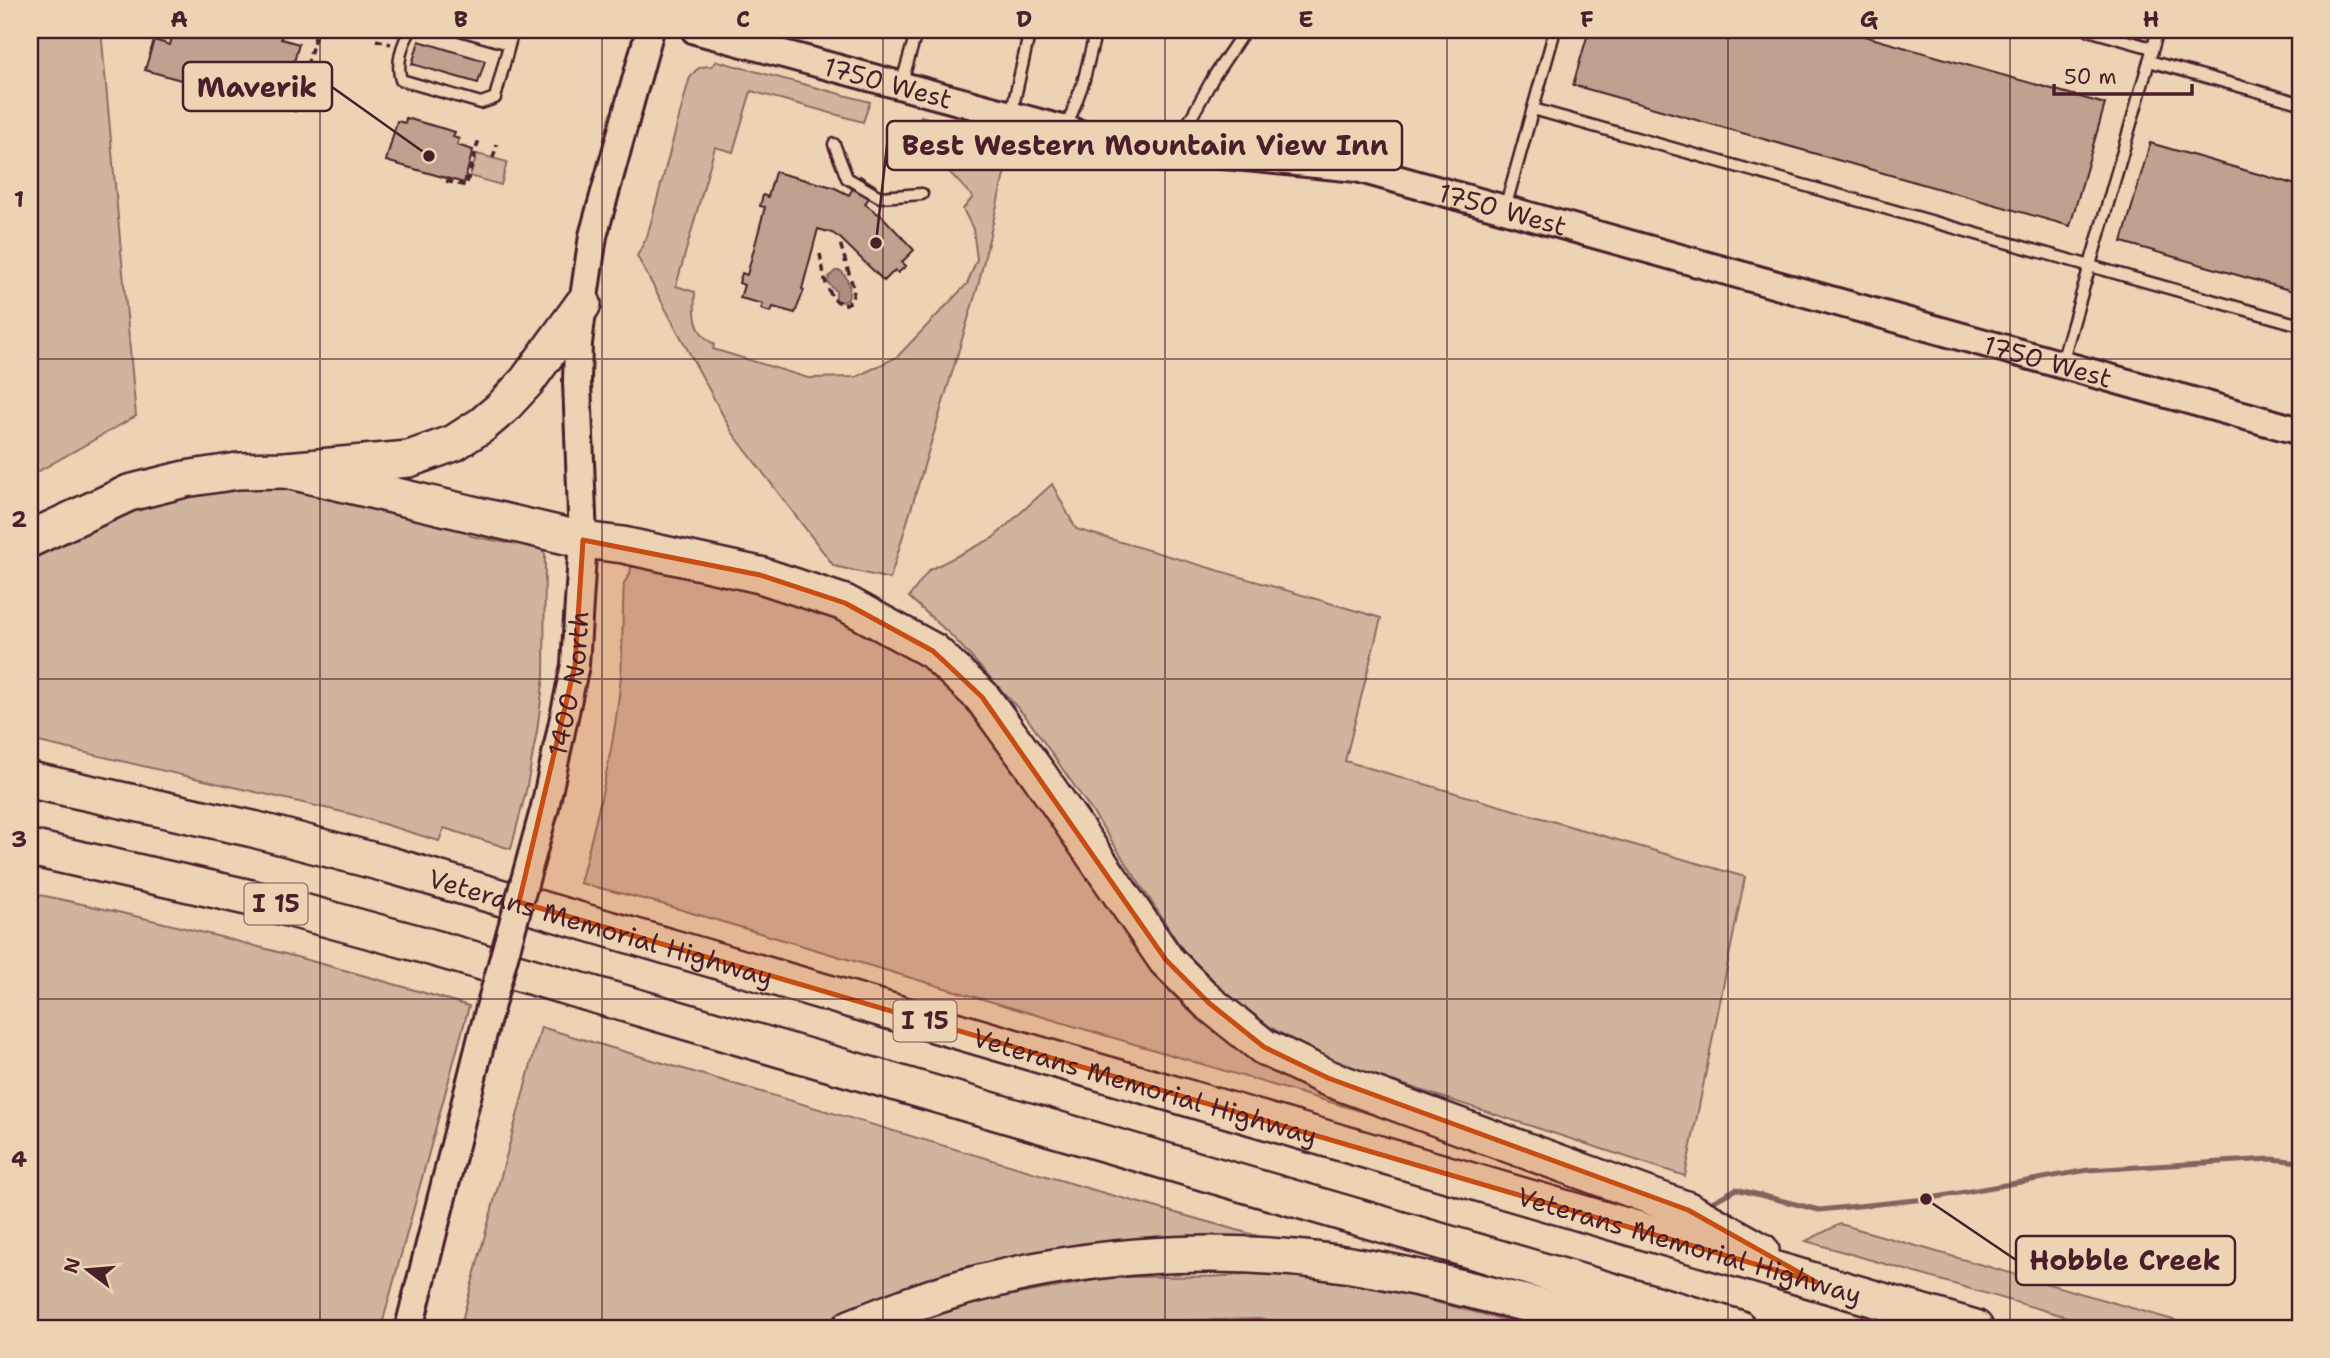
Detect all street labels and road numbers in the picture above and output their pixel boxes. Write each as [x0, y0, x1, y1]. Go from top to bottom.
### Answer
street label: 1750 West [820, 48, 956, 116]
street label: 1750 West [1435, 174, 1571, 243]
street label: 1750 West [1980, 326, 2116, 395]
street label: 1400 North [539, 610, 596, 759]
street label: Veterans Memorial Highway [425, 860, 778, 994]
road number: I 15 [244, 884, 308, 924]
road number: I 15 [894, 1001, 956, 1042]
street label: Veterans Memorial Highway [969, 1019, 1322, 1153]
street label: Veterans Memorial Highway [1513, 1178, 1866, 1312]

